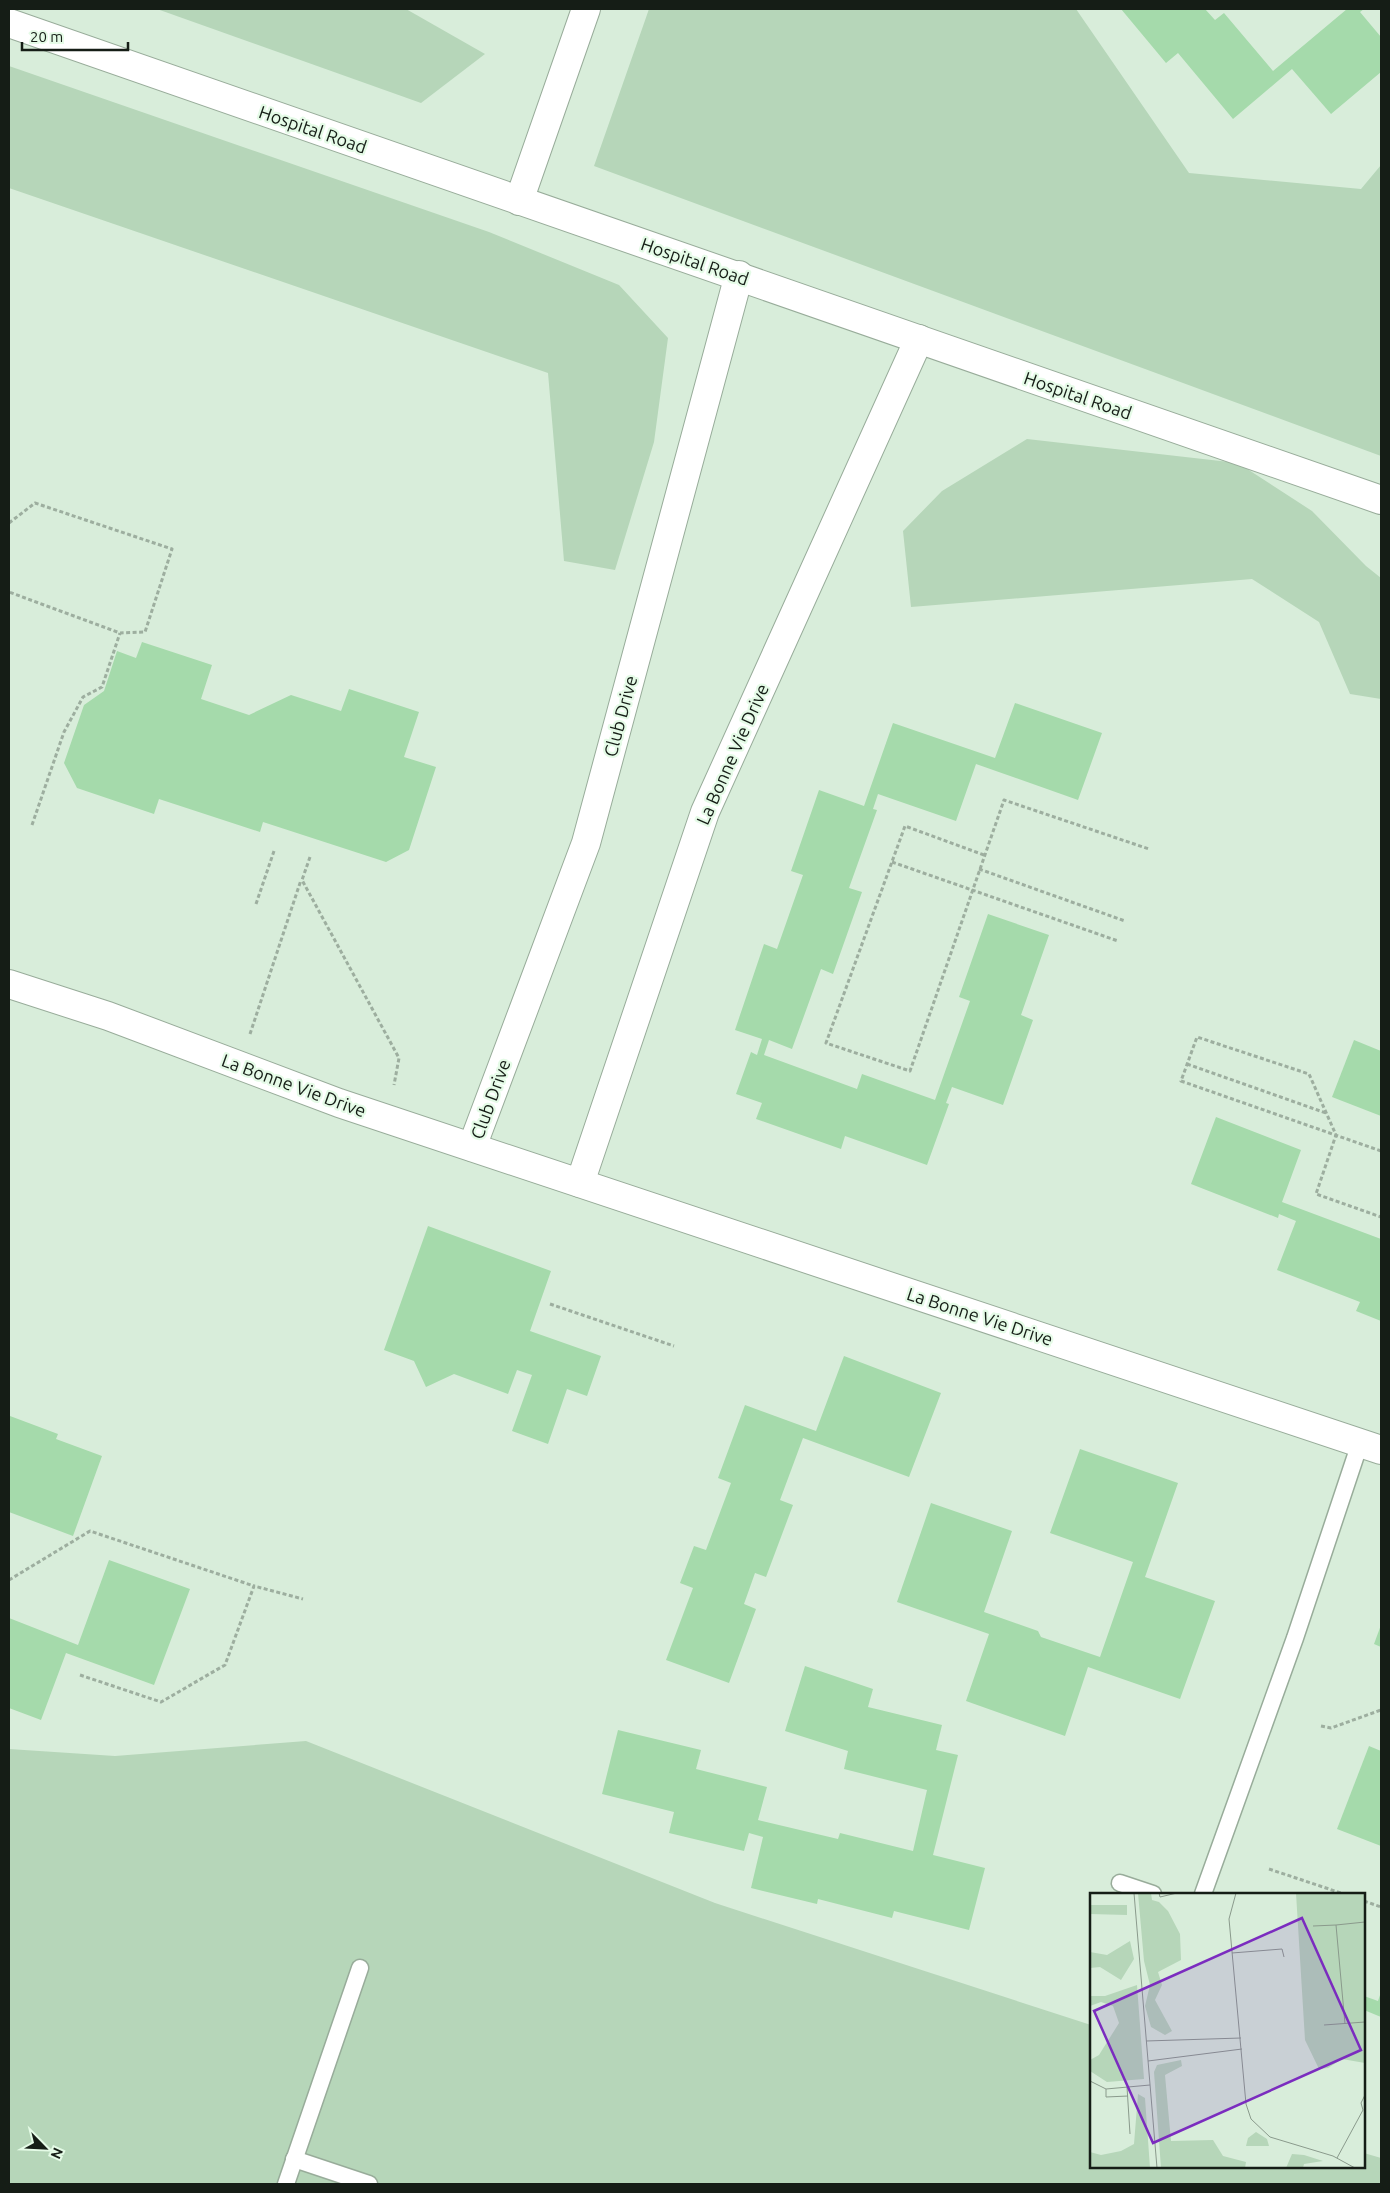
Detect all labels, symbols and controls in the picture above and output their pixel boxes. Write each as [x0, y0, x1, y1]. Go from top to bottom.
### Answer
scale bar [22, 20, 129, 52]
text: 20 m [30, 28, 63, 45]
street label: Hospital Road [257, 101, 369, 157]
street label: Hospital Road [639, 233, 751, 289]
street label: Hospital Road [1022, 367, 1134, 423]
street label: Club Drive [600, 673, 640, 759]
street label: La Bonne Vie Drive [692, 680, 772, 828]
street label: La Bonne Vie Drive [219, 1050, 369, 1120]
street label: Club Drive [466, 1056, 514, 1142]
street label: La Bonne Vie Drive [905, 1283, 1055, 1349]
inset map [1090, 1893, 1365, 2168]
north arrow [20, 2123, 70, 2173]
text: N [47, 2145, 66, 2161]

